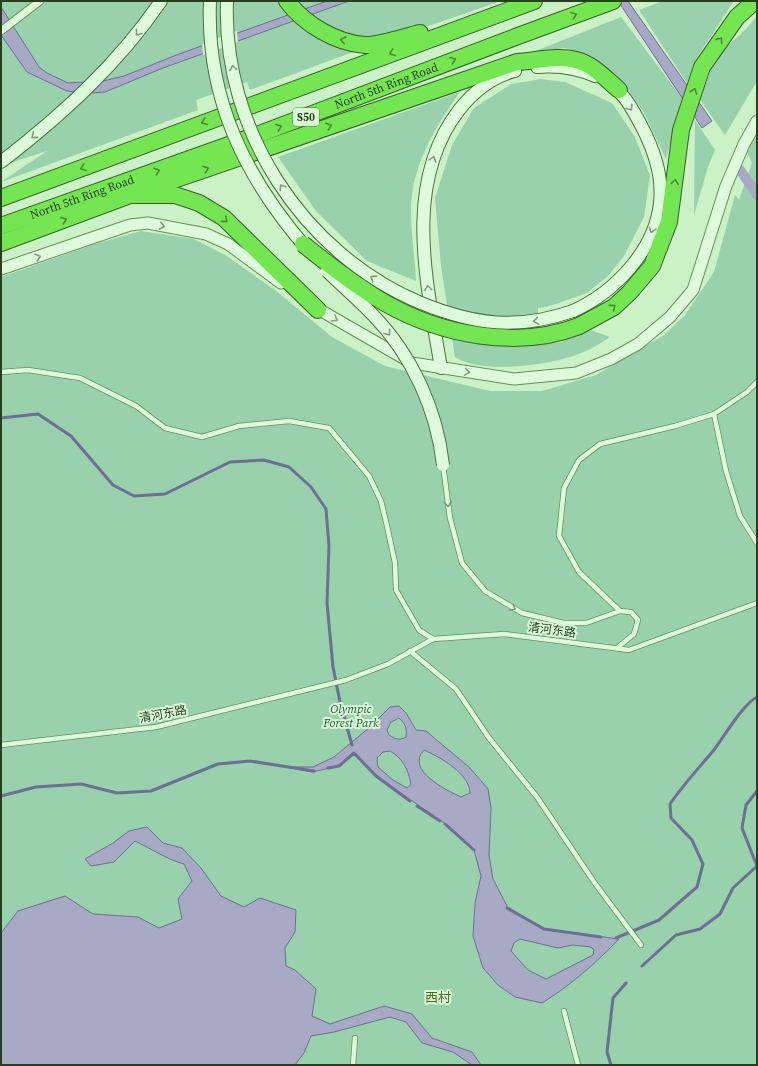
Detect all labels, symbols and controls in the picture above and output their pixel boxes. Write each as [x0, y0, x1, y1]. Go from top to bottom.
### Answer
one-way arrow [571, 11, 578, 20]
one-way arrow [136, 28, 143, 35]
one-way arrow [339, 37, 346, 45]
one-way arrow [716, 37, 723, 44]
one-way arrow [388, 48, 395, 56]
one-way arrow [449, 57, 456, 65]
street label: North 5th Ring Road [332, 59, 440, 113]
one-way arrow [230, 65, 238, 71]
one-way arrow [690, 87, 698, 94]
one-way arrow [625, 103, 632, 110]
road number: S50 [293, 108, 319, 126]
one-way arrow [201, 118, 208, 126]
one-way arrow [326, 123, 333, 131]
one-way arrow [275, 124, 282, 132]
one-way arrow [31, 132, 38, 139]
one-way arrow [428, 156, 437, 163]
one-way arrow [79, 163, 86, 171]
one-way arrow [203, 165, 210, 173]
one-way arrow [153, 167, 160, 176]
street label: North 5th Ring Road [28, 171, 136, 223]
one-way arrow [670, 179, 679, 185]
one-way arrow [280, 185, 287, 192]
one-way arrow [220, 215, 228, 222]
one-way arrow [60, 216, 67, 224]
one-way arrow [159, 221, 165, 229]
one-way arrow [649, 227, 657, 234]
one-way arrow [34, 253, 41, 261]
one-way arrow [370, 275, 377, 283]
one-way arrow [424, 285, 433, 291]
one-way arrow [609, 304, 616, 312]
one-way arrow [331, 315, 338, 322]
one-way arrow [533, 316, 539, 325]
one-way arrow [383, 328, 390, 335]
one-way arrow [464, 367, 470, 376]
one-way arrow [443, 501, 452, 507]
one-way arrow [509, 603, 516, 610]
street label: 清河东路 [527, 619, 577, 641]
park label: Olympic Forest Park [322, 701, 379, 731]
street label: 清河东路 [138, 702, 188, 726]
district label: 西村 [425, 989, 451, 1006]

